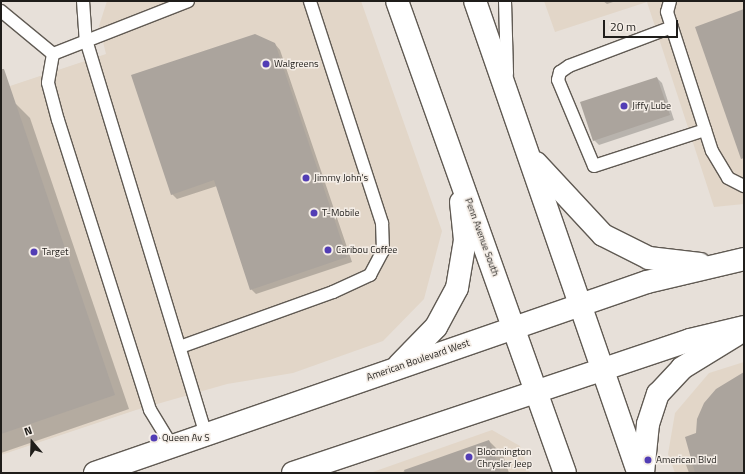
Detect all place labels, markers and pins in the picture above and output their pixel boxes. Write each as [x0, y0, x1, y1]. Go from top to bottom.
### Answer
place label: Walgreens [274, 58, 319, 70]
marker: Walgreens [261, 59, 271, 69]
place label: Jiffy Lube [632, 100, 671, 112]
marker: Jiffy Lube [619, 101, 629, 111]
place label: Jimmy John's [314, 172, 368, 184]
marker: Jimmy John's [301, 173, 311, 183]
place label: T-Mobile [322, 207, 359, 219]
marker: T-Mobile [309, 208, 319, 218]
place label: Caribou Coffee [336, 244, 397, 256]
marker: Caribou Coffee [323, 245, 333, 255]
place label: Target [42, 246, 68, 258]
marker: Target [29, 247, 39, 257]
place label: Queen Av S [162, 432, 210, 444]
marker: Queen Av S [149, 433, 159, 443]
place label: Bloomington Chrysler Jeep [477, 445, 532, 468]
marker: Bloomington Chrysler Jeep [464, 452, 474, 462]
place label: American Blvd [656, 454, 716, 466]
marker: American Blvd [643, 455, 653, 465]

